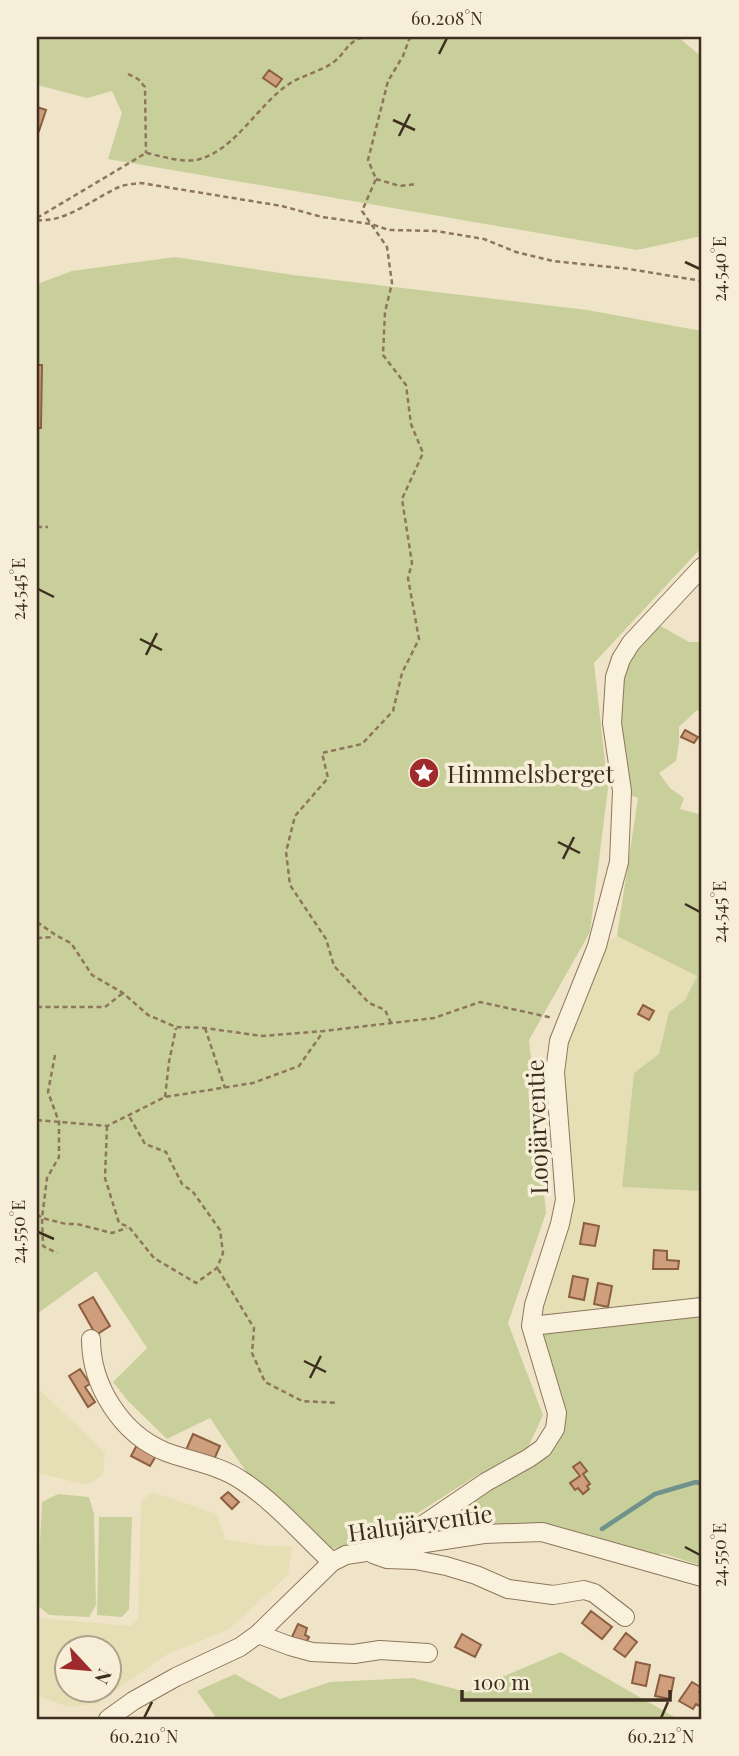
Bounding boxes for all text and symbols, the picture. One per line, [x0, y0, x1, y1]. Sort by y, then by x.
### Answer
text: 60.208°N [411, 6, 483, 30]
text: 24.540°E [707, 236, 731, 302]
text: 24.545°E [6, 558, 30, 620]
place icon: Himmelsberget [407, 756, 441, 790]
place label: Himmelsberget [447, 757, 614, 789]
text: 24.545°E [707, 881, 731, 943]
street label: Loojärventie [518, 1059, 554, 1195]
text: 24.550°E [6, 1200, 30, 1264]
street label: Halujärventie [346, 1496, 494, 1548]
text: 24.550°E [707, 1523, 731, 1587]
north arrow [52, 1634, 122, 1704]
scale bar [462, 1658, 671, 1702]
text: N [89, 1665, 119, 1689]
text: 100 m [473, 1667, 530, 1695]
text: 60.210°N [110, 1724, 179, 1748]
text: 60.212°N [628, 1724, 695, 1748]

